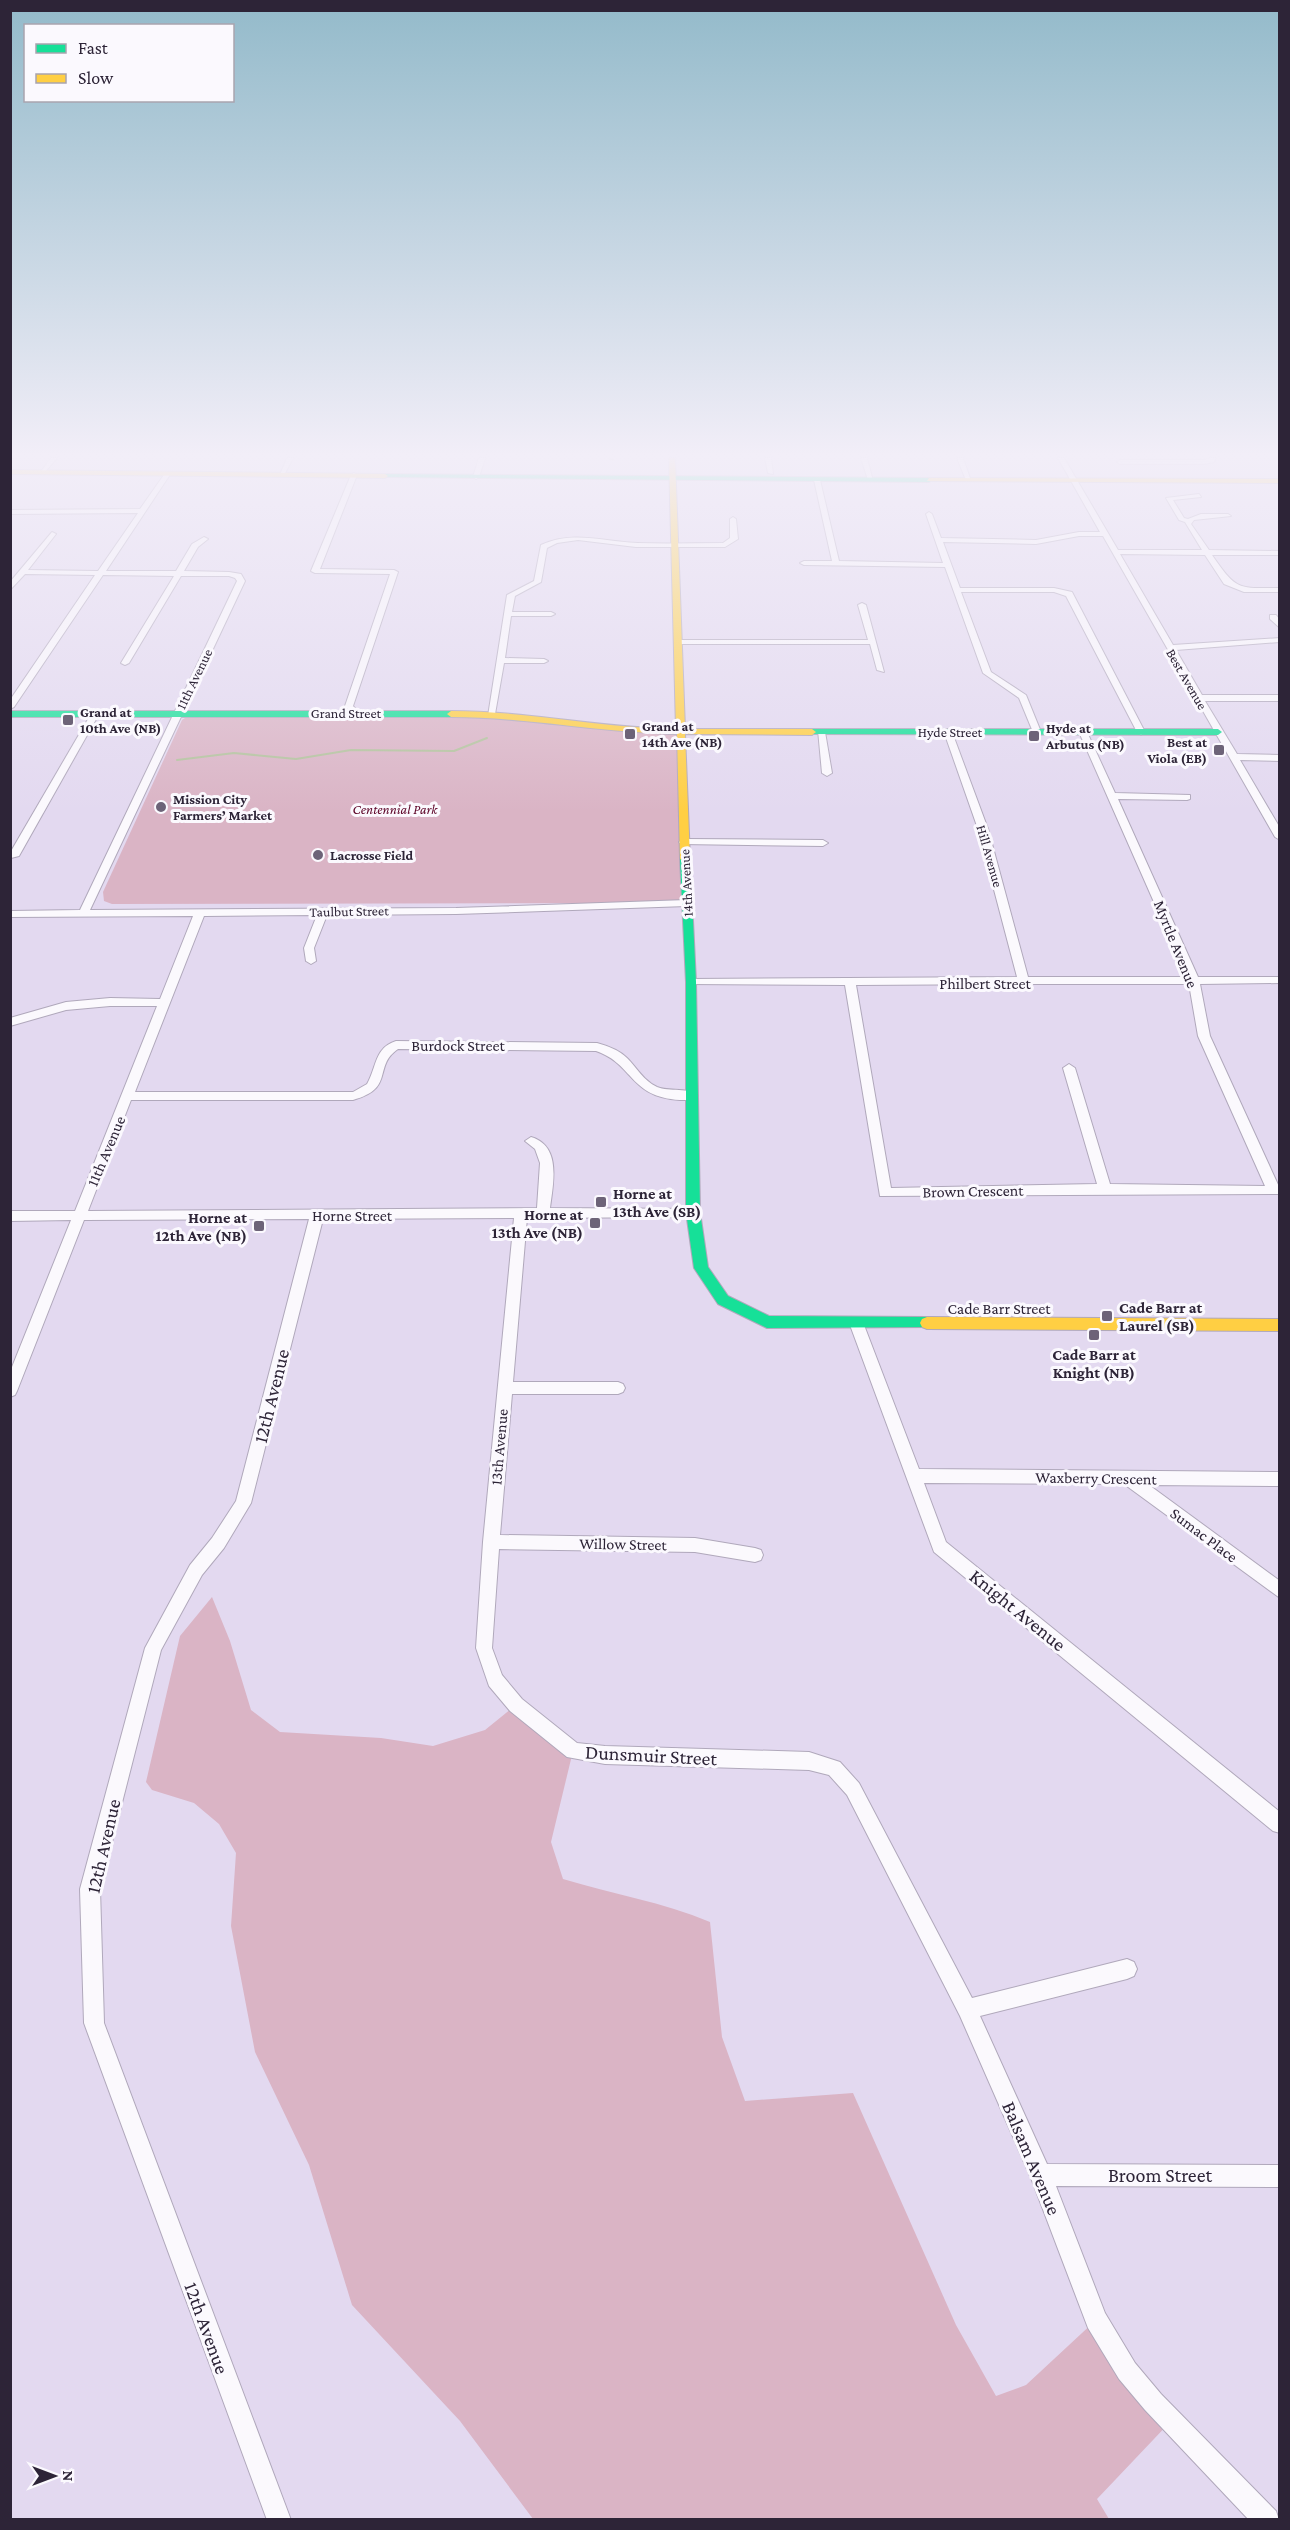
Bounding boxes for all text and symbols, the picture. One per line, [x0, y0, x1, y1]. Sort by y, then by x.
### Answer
legend [24, 24, 234, 102]
text: Fast [78, 38, 109, 58]
text: Slow [78, 68, 114, 88]
street label: 11th Avenue [172, 646, 216, 712]
street label: Best Avenue [1163, 646, 1211, 712]
place label: Grand at 10th Ave (NB) [80, 704, 161, 737]
street label: Grand Street [311, 705, 382, 721]
marker: Grand at 10th Ave (NB) [61, 713, 75, 727]
place label: Grand at 14th Ave (NB) [642, 718, 722, 751]
place label: Hyde at Arbutus (NB) [1045, 720, 1125, 753]
street label: Hyde Street [918, 724, 983, 740]
marker: Grand at 14th Ave (NB) [623, 727, 637, 741]
marker: Hyde at Arbutus (NB) [1027, 729, 1041, 743]
place label: Best at Viola (EB) [1146, 734, 1208, 767]
marker: Best at Viola (EB) [1212, 743, 1226, 757]
place label: Mission City Farmers’ Market [173, 791, 273, 823]
marker: Mission City Farmers’ Market [154, 800, 168, 814]
park label: Centennial Park [353, 801, 438, 817]
street label: Hill Avenue [973, 823, 1007, 889]
place label: Lacrosse Field [330, 847, 414, 863]
marker: Lacrosse Field [311, 848, 325, 862]
street label: 14th Avenue [676, 849, 696, 917]
street label: Myrtle Avenue [1150, 898, 1201, 991]
street label: Taulbut Street [309, 902, 389, 920]
street label: Philbert Street [939, 975, 1032, 992]
street label: Burdock Street [411, 1037, 506, 1054]
street label: 11th Avenue [84, 1113, 128, 1189]
street label: Brown Crescent [922, 1182, 1024, 1200]
place label: Horne at 13th Ave (SB) [613, 1185, 701, 1221]
marker: Horne at 13th Ave (SB) [594, 1195, 608, 1209]
place label: Horne at 13th Ave (NB) [492, 1206, 583, 1242]
street label: Horne Street [312, 1207, 393, 1224]
place label: Horne at 12th Ave (NB) [155, 1209, 247, 1245]
marker: Horne at 13th Ave (NB) [588, 1216, 602, 1230]
marker: Horne at 12th Ave (NB) [252, 1219, 266, 1233]
place label: Cade Barr at Laurel (SB) [1119, 1299, 1203, 1335]
street label: Cade Barr Street [947, 1300, 1051, 1317]
marker: Cade Barr at Laurel (SB) [1100, 1309, 1114, 1323]
marker: Cade Barr at Knight (NB) [1087, 1328, 1101, 1342]
street label: 12th Avenue [249, 1346, 293, 1445]
place label: Cade Barr at Knight (NB) [1052, 1346, 1136, 1382]
street label: 13th Avenue [487, 1408, 511, 1486]
street label: Waxberry Crescent [1035, 1468, 1158, 1489]
street label: Sumac Place [1167, 1504, 1241, 1566]
street label: Willow Street [579, 1535, 667, 1553]
street label: Knight Avenue [965, 1565, 1071, 1656]
street label: Dunsmuir Street [584, 1741, 718, 1769]
street label: 12th Avenue [81, 1796, 125, 1895]
street label: Balsam Avenue [998, 2098, 1066, 2218]
street label: Broom Street [1108, 2164, 1212, 2186]
street label: 12th Avenue [180, 2279, 234, 2377]
north arrow [24, 2446, 84, 2506]
text: N [60, 2471, 77, 2482]

